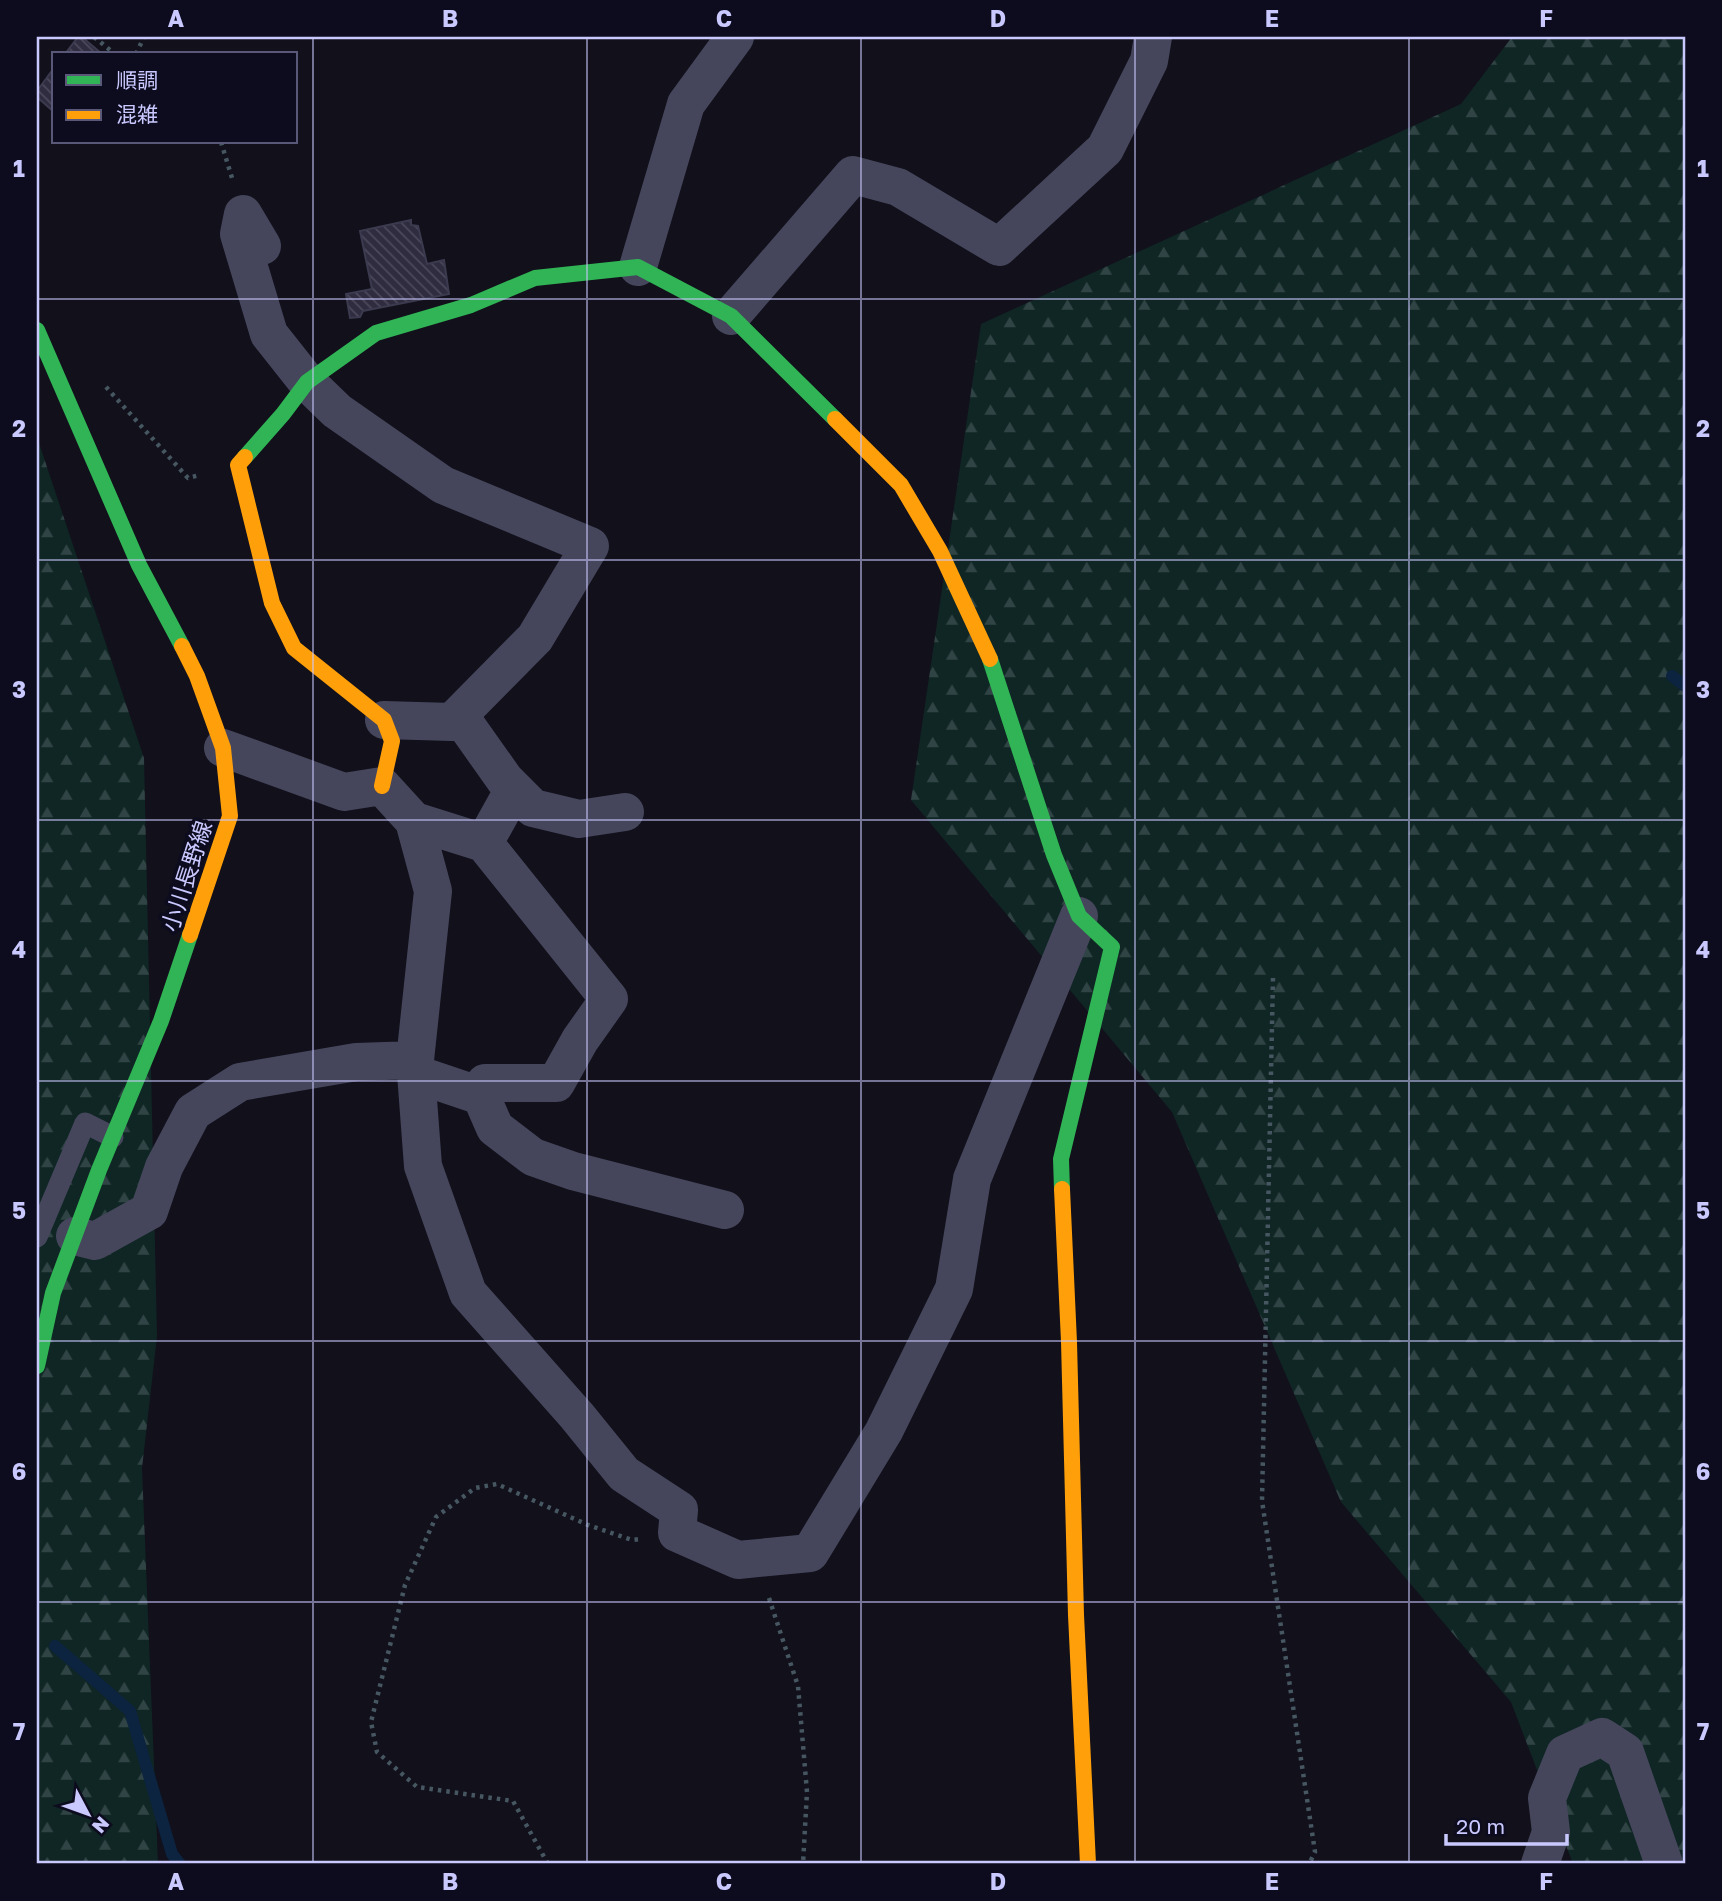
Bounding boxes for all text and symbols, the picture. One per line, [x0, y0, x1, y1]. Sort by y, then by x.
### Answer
text: A [168, 4, 185, 32]
text: B [442, 4, 458, 32]
text: C [716, 4, 732, 32]
text: D [990, 4, 1006, 32]
text: E [1265, 4, 1279, 32]
text: F [1539, 4, 1553, 32]
legend [52, 52, 298, 144]
text: 順調 [116, 67, 158, 93]
text: 混雑 [116, 101, 158, 127]
text: 1 [13, 154, 25, 182]
text: 1 [1697, 154, 1709, 182]
text: 2 [12, 414, 26, 442]
text: 2 [1696, 414, 1710, 442]
text: 3 [12, 675, 26, 703]
text: 3 [1696, 675, 1710, 703]
street label: 小川長野線 [155, 817, 217, 935]
text: 4 [12, 935, 26, 963]
text: 4 [1696, 935, 1710, 963]
text: 5 [12, 1196, 26, 1224]
text: 5 [1696, 1196, 1710, 1224]
text: 6 [12, 1457, 26, 1485]
text: 6 [1696, 1457, 1710, 1485]
text: 7 [13, 1717, 25, 1745]
text: 7 [1697, 1717, 1709, 1745]
north arrow [52, 1778, 122, 1848]
scale bar [1446, 1803, 1566, 1847]
text: N [88, 1812, 115, 1838]
text: 20 m [1456, 1813, 1505, 1839]
text: A [168, 1867, 185, 1895]
text: B [442, 1867, 458, 1895]
text: C [716, 1867, 732, 1895]
text: D [990, 1867, 1006, 1895]
text: E [1265, 1867, 1279, 1895]
text: F [1539, 1867, 1553, 1895]

